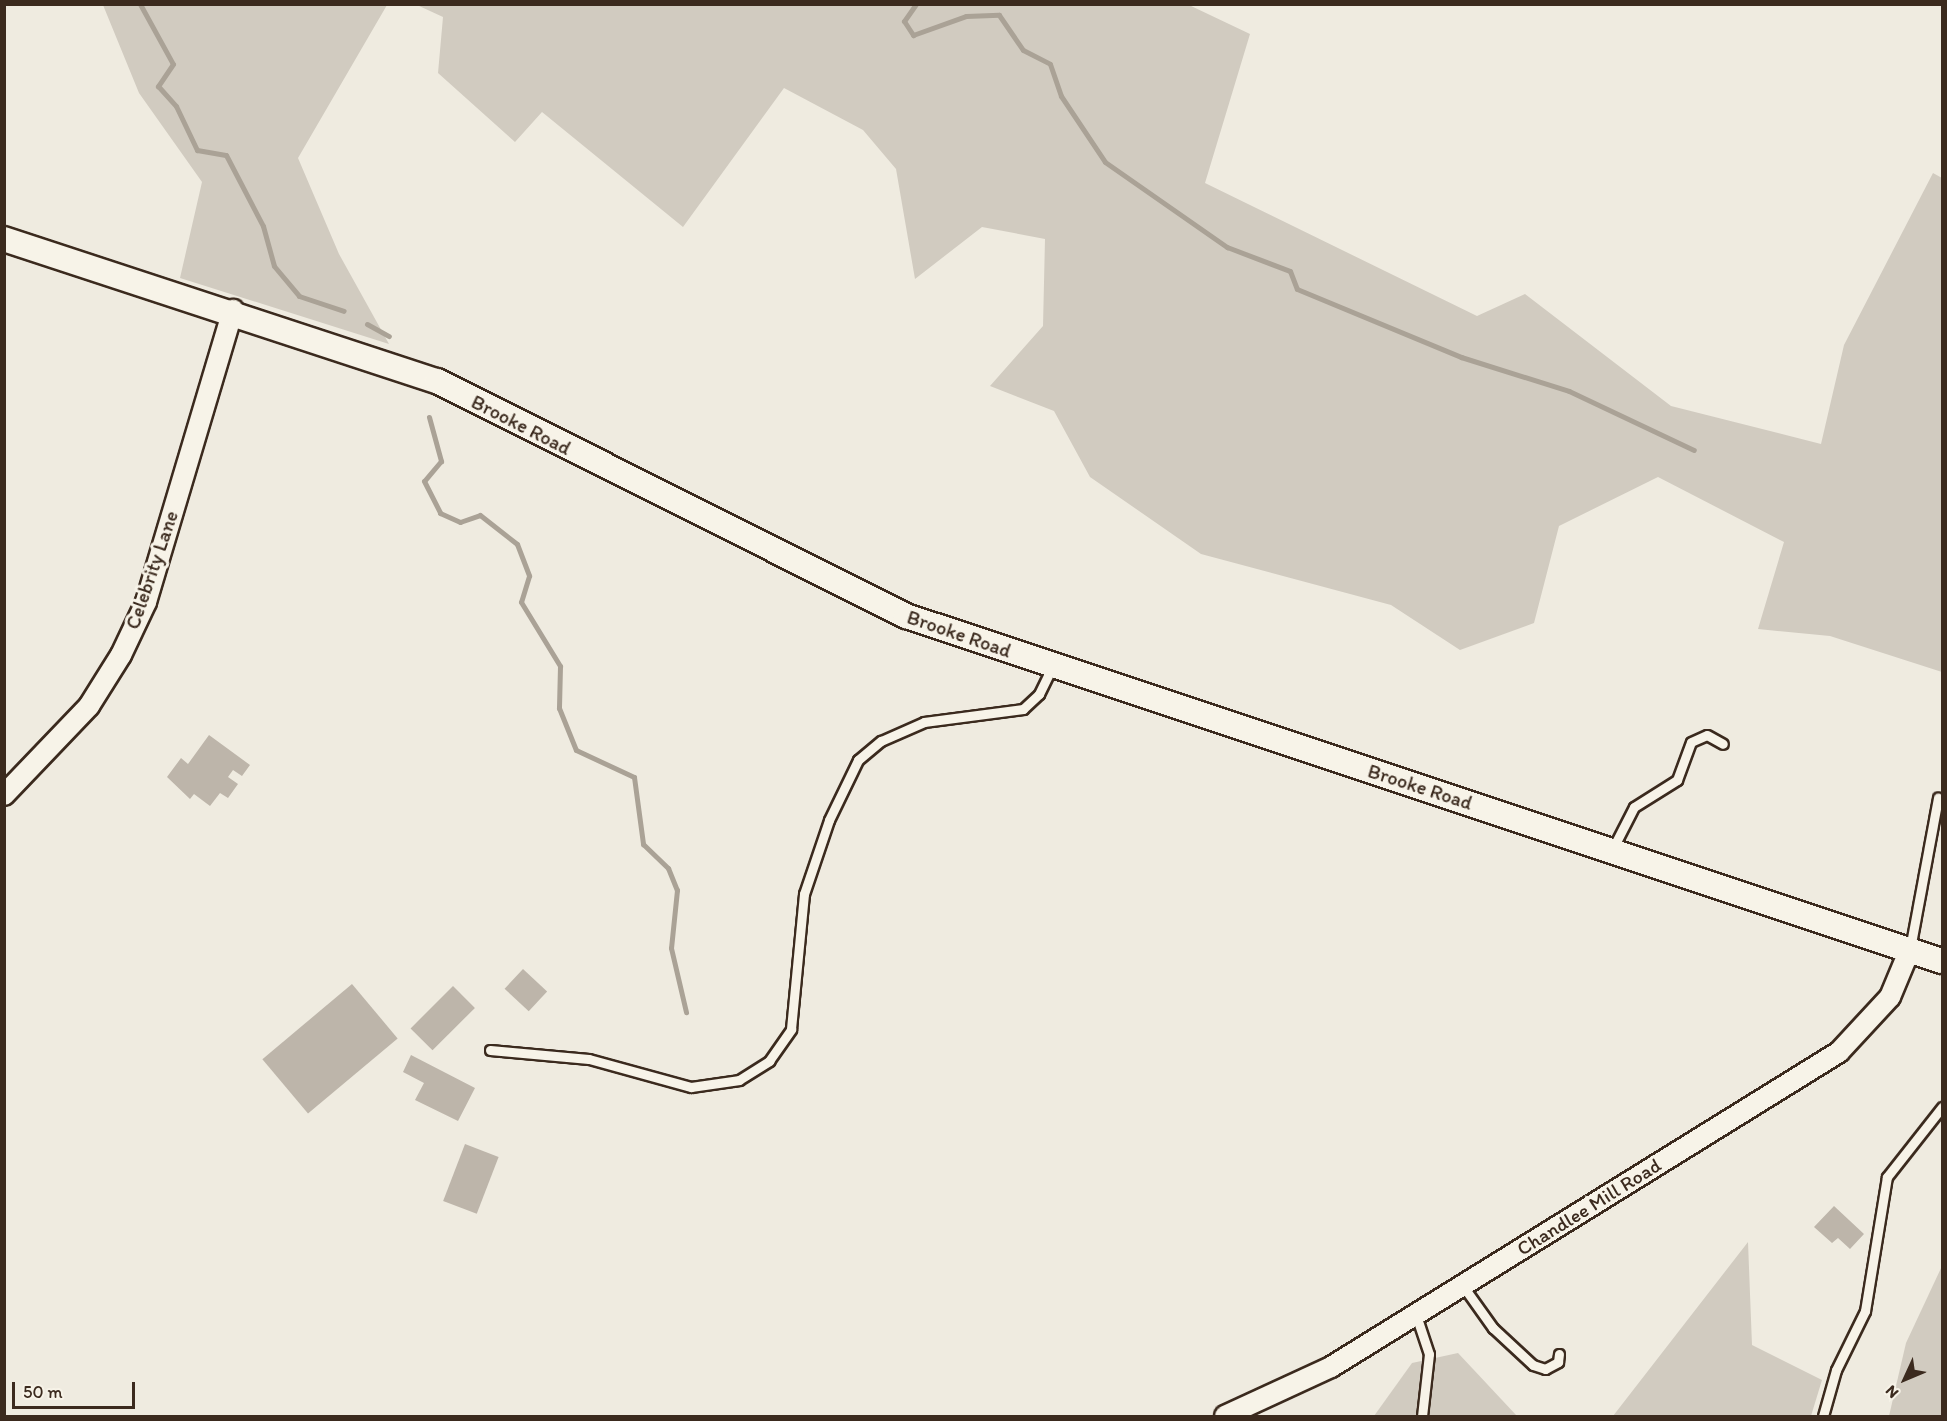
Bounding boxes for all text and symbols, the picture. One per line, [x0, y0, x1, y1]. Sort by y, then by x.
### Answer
street label: Brooke Road [467, 390, 575, 460]
street label: Celebrity Lane [121, 508, 183, 632]
street label: Brooke Road [904, 605, 1014, 663]
street label: Brooke Road [1365, 759, 1475, 815]
street label: Chandlee Mill Road [1513, 1153, 1665, 1261]
north arrow [1875, 1349, 1935, 1409]
scale bar [15, 1370, 138, 1408]
text: 50 m [23, 1381, 63, 1403]
text: N [1881, 1381, 1902, 1402]

